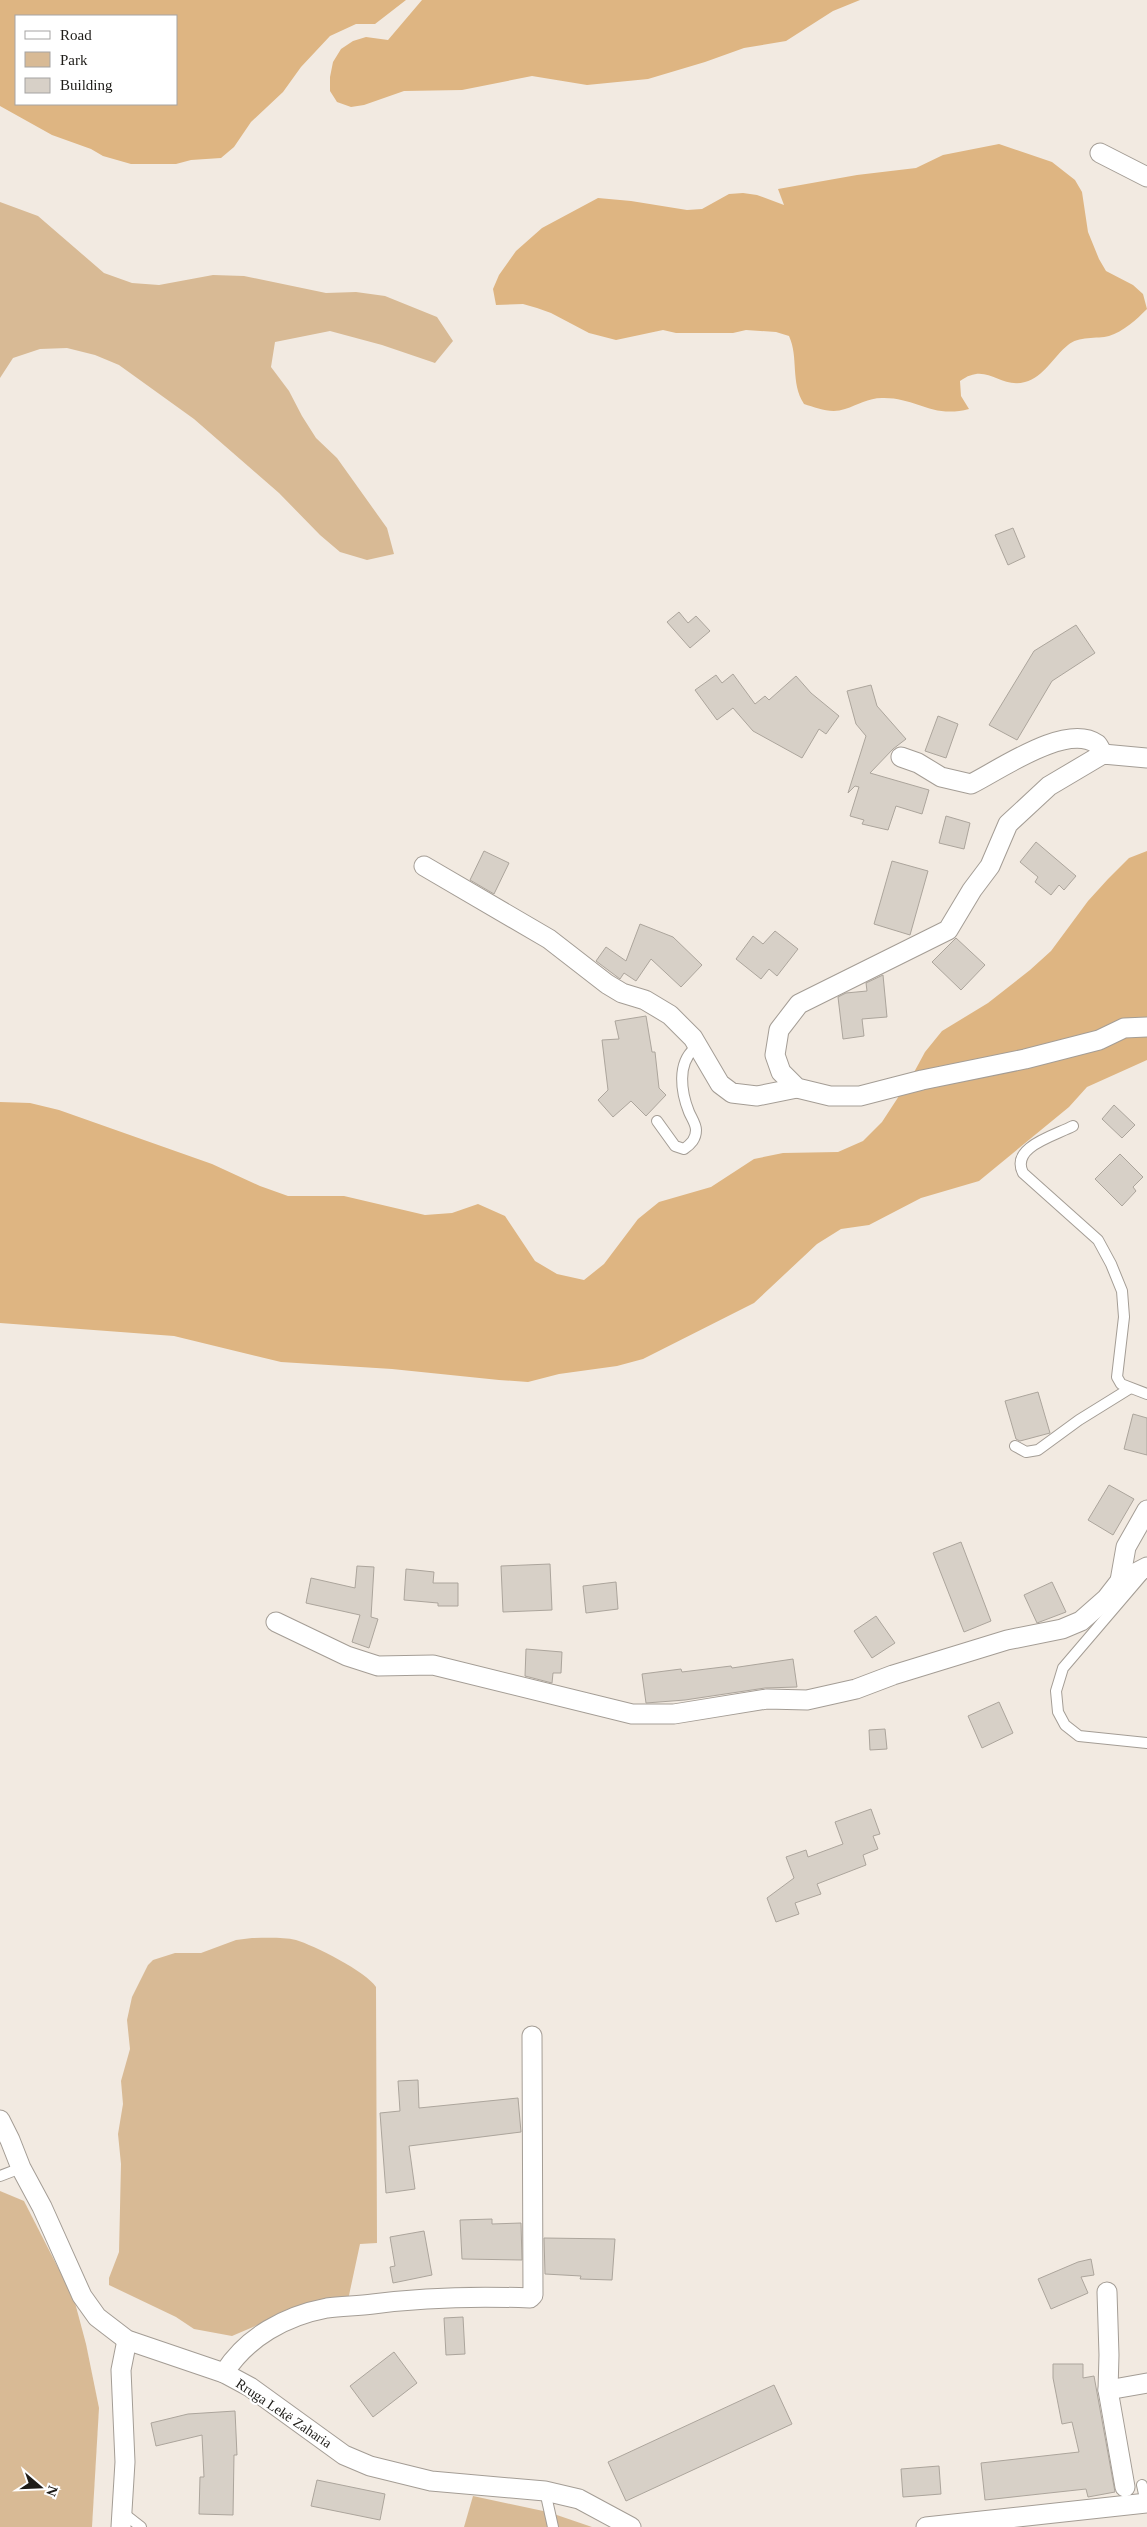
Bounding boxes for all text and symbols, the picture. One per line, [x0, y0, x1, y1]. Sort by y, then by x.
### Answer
legend [15, 15, 178, 105]
text: Road [60, 27, 92, 43]
text: Park [60, 52, 88, 68]
text: Building [60, 77, 113, 93]
street label: Rruga Lekë Zaharia [233, 2376, 335, 2451]
north arrow [15, 2462, 65, 2512]
text: N [43, 2484, 61, 2498]

